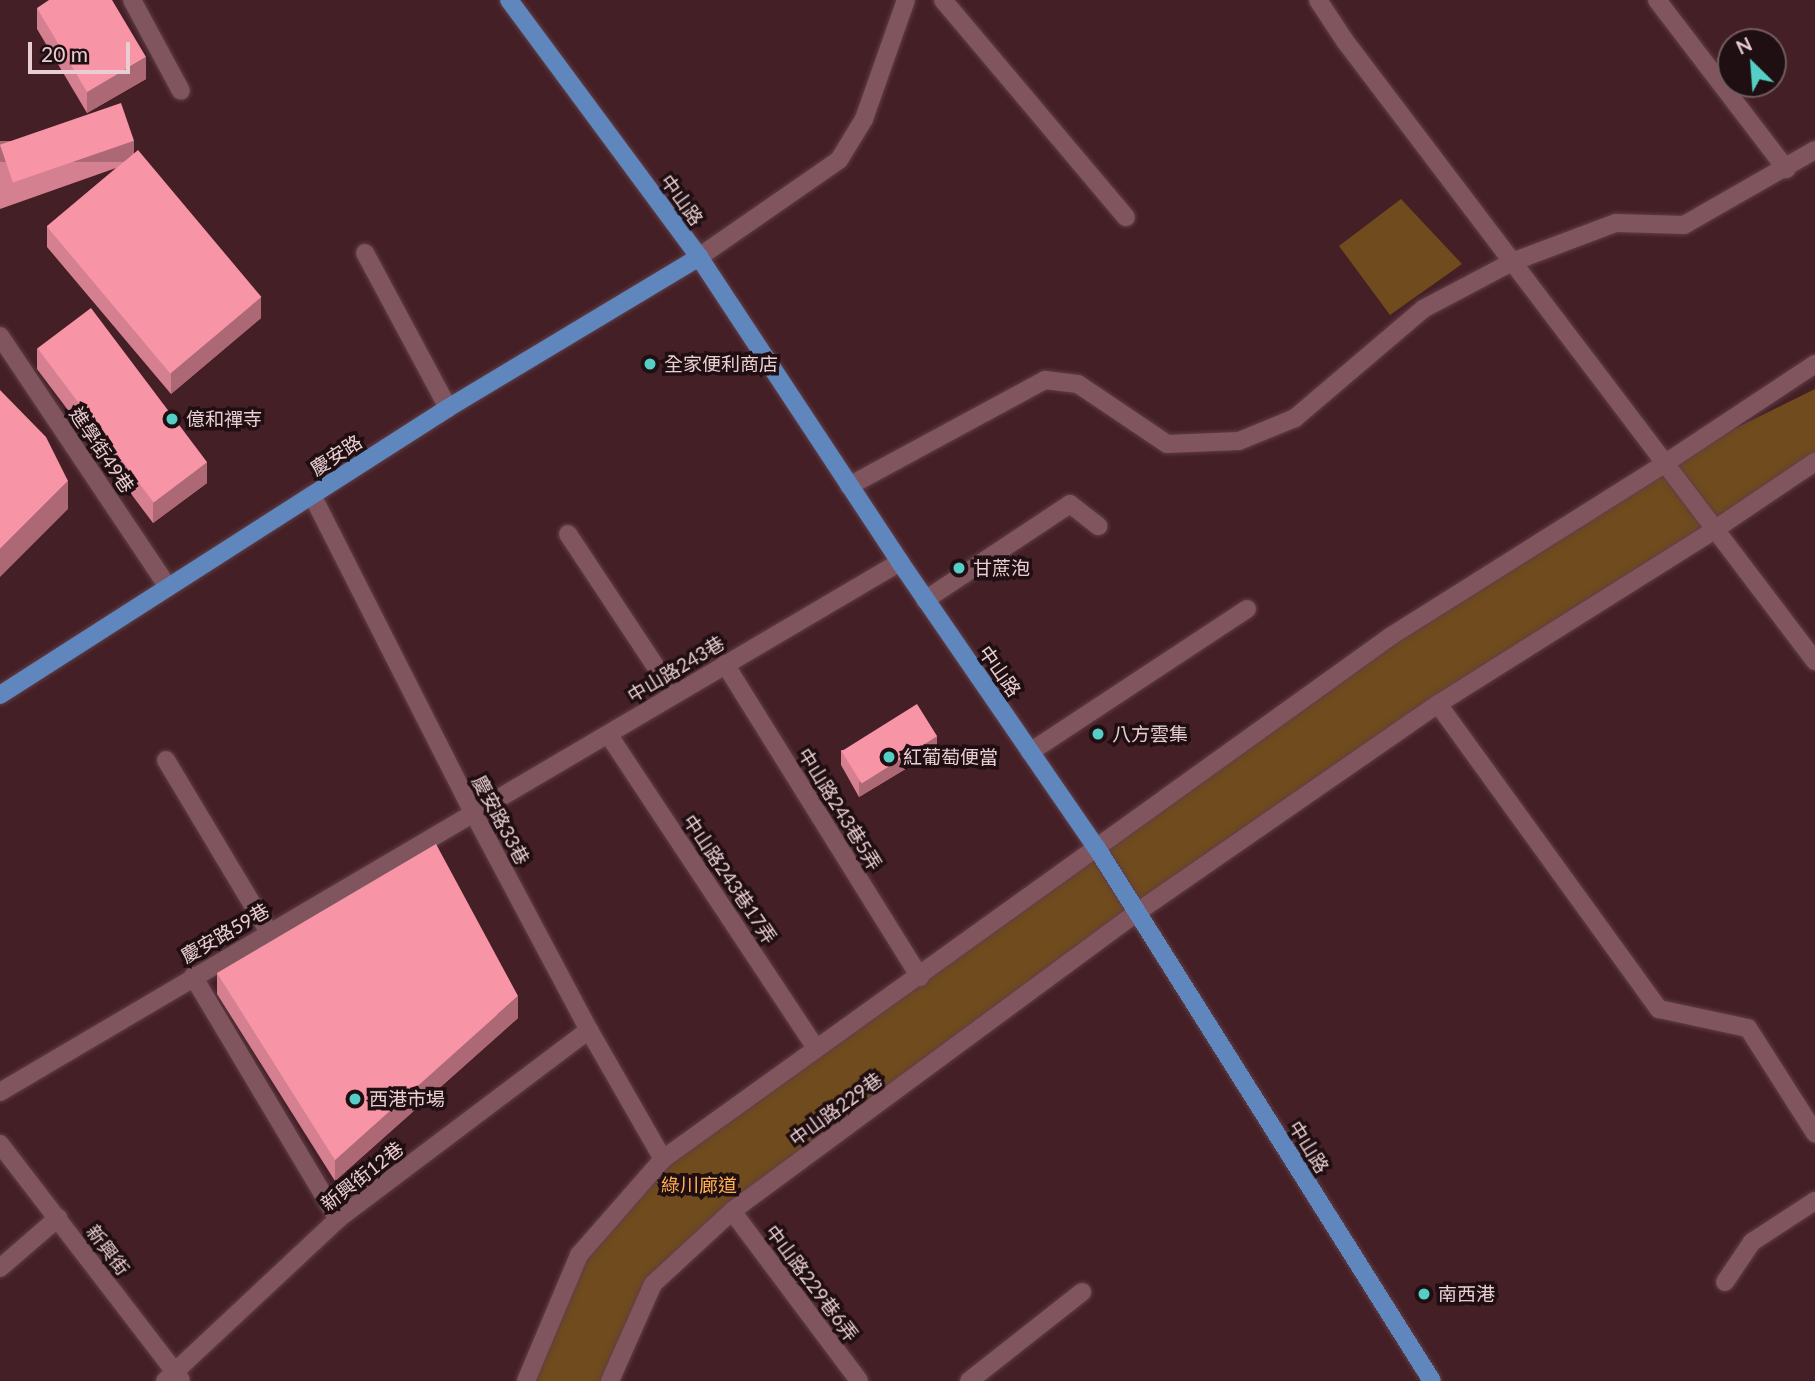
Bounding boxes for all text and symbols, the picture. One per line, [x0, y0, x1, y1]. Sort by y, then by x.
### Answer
scale bar [32, 28, 133, 72]
north arrow [1717, 28, 1787, 98]
text: N [1732, 32, 1755, 59]
text: 20 m [41, 41, 88, 66]
street label: 中山路 [656, 170, 708, 230]
place label: 全家便利商店 [664, 353, 778, 375]
marker: 全家便利商店 [642, 356, 658, 372]
street label: 進學街49巷 [65, 403, 139, 497]
place label: 億和禪寺 [186, 408, 262, 430]
marker: 億和禪寺 [164, 411, 180, 427]
street label: 慶安路 [306, 430, 366, 480]
place label: 甘蔗泡 [973, 557, 1030, 579]
marker: 甘蔗泡 [951, 560, 967, 576]
street label: 中山路243巷 [623, 631, 729, 707]
street label: 中山路 [974, 641, 1026, 701]
place label: 八方雲集 [1112, 723, 1188, 745]
marker: 八方雲集 [1090, 726, 1106, 742]
street label: 中山路243巷5弄 [793, 744, 887, 874]
place label: 紅葡萄便當 [903, 746, 998, 768]
marker: 紅葡萄便當 [881, 749, 897, 765]
street label: 慶安路33巷 [468, 771, 534, 869]
street label: 中山路243巷17弄 [679, 810, 781, 948]
street label: 慶安路59巷 [177, 899, 273, 967]
street label: 中山路229巷 [785, 1068, 887, 1150]
place label: 西港市場 [369, 1088, 445, 1110]
marker: 西港市場 [347, 1091, 363, 1107]
street label: 中山路 [1284, 1117, 1334, 1177]
street label: 新興街12巷 [316, 1137, 408, 1215]
park label: 綠川廊道 [661, 1174, 737, 1196]
street label: 新興街 [82, 1220, 134, 1280]
street label: 中山路229巷6弄 [761, 1221, 863, 1345]
place label: 南西港 [1438, 1283, 1495, 1305]
marker: 南西港 [1416, 1286, 1432, 1302]

